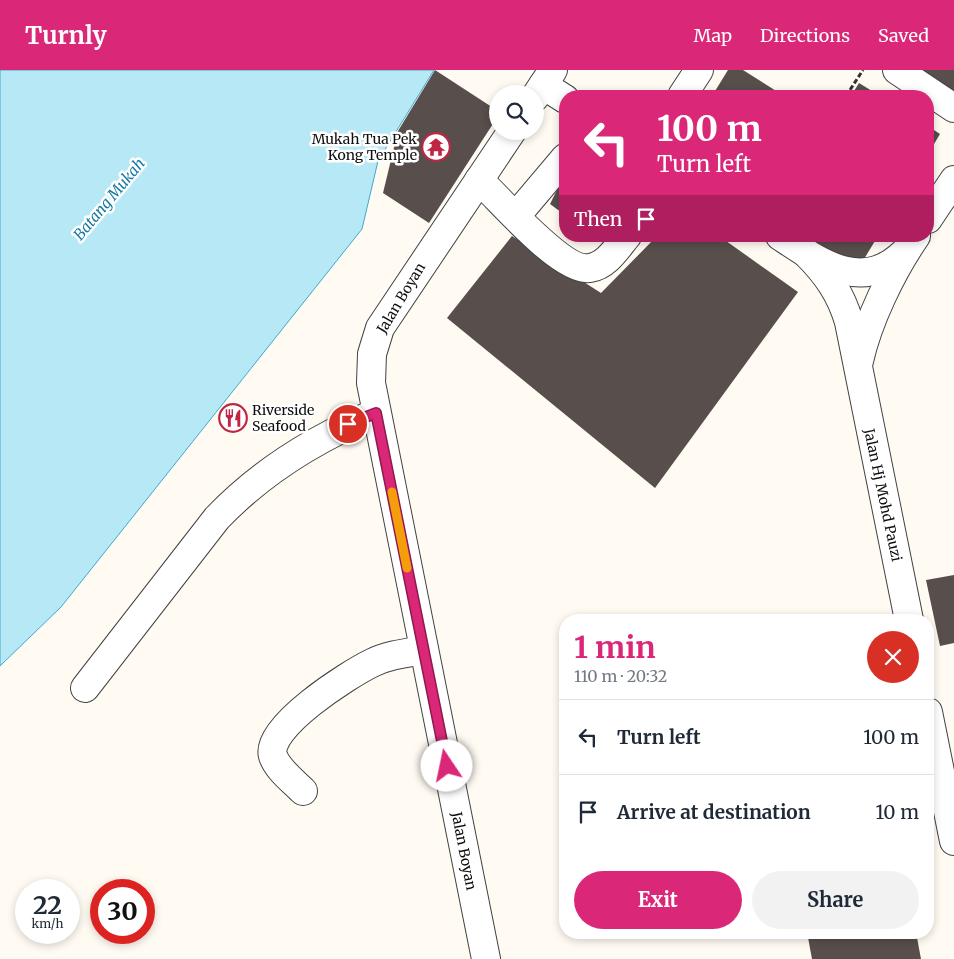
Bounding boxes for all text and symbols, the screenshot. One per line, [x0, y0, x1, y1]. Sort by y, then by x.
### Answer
text: Turnly [25, 20, 107, 51]
text: Map [694, 24, 732, 47]
text: Directions [760, 24, 850, 47]
text: Saved [878, 24, 929, 47]
map controls [489, 85, 544, 140]
button: search [489, 85, 544, 140]
text: 100 m [657, 107, 762, 151]
icon: left [574, 110, 639, 175]
place label: Mukah Tua Pek Kong Temple [312, 130, 417, 164]
temple icon: Mukah Tua Pek Kong Temple [421, 132, 451, 162]
text: Turn left [657, 150, 751, 178]
water label: Batang Mukah [69, 154, 149, 244]
icon: arrive [632, 205, 660, 233]
text: Then [574, 207, 622, 231]
street label: Jalan Boyan [372, 259, 429, 338]
place label: Riverside Seafood [252, 401, 314, 435]
restaurant icon: Riverside Seafood [218, 403, 248, 433]
pin [327, 403, 369, 445]
icon: arrive [334, 410, 362, 438]
street label: Jalan Hj Mohd Pauzi [860, 426, 906, 564]
text: 1 min [574, 628, 656, 666]
button: close [867, 631, 919, 683]
text: 110 m · 20:32 [574, 666, 667, 686]
icon: left [574, 723, 602, 751]
text: Turn left [617, 725, 701, 749]
text: 100 m [863, 725, 919, 749]
position arrow [420, 739, 472, 791]
icon: arrive [574, 798, 602, 826]
text: Arrive at destination [617, 800, 811, 824]
text: 10 m [876, 800, 919, 824]
street label: Jalan Boyan [447, 809, 480, 892]
button: Exit [574, 871, 742, 929]
button: Share [752, 871, 919, 929]
speed limit sign: 30 [90, 879, 155, 944]
text: 22 [33, 889, 62, 921]
text: km/h [32, 916, 63, 931]

